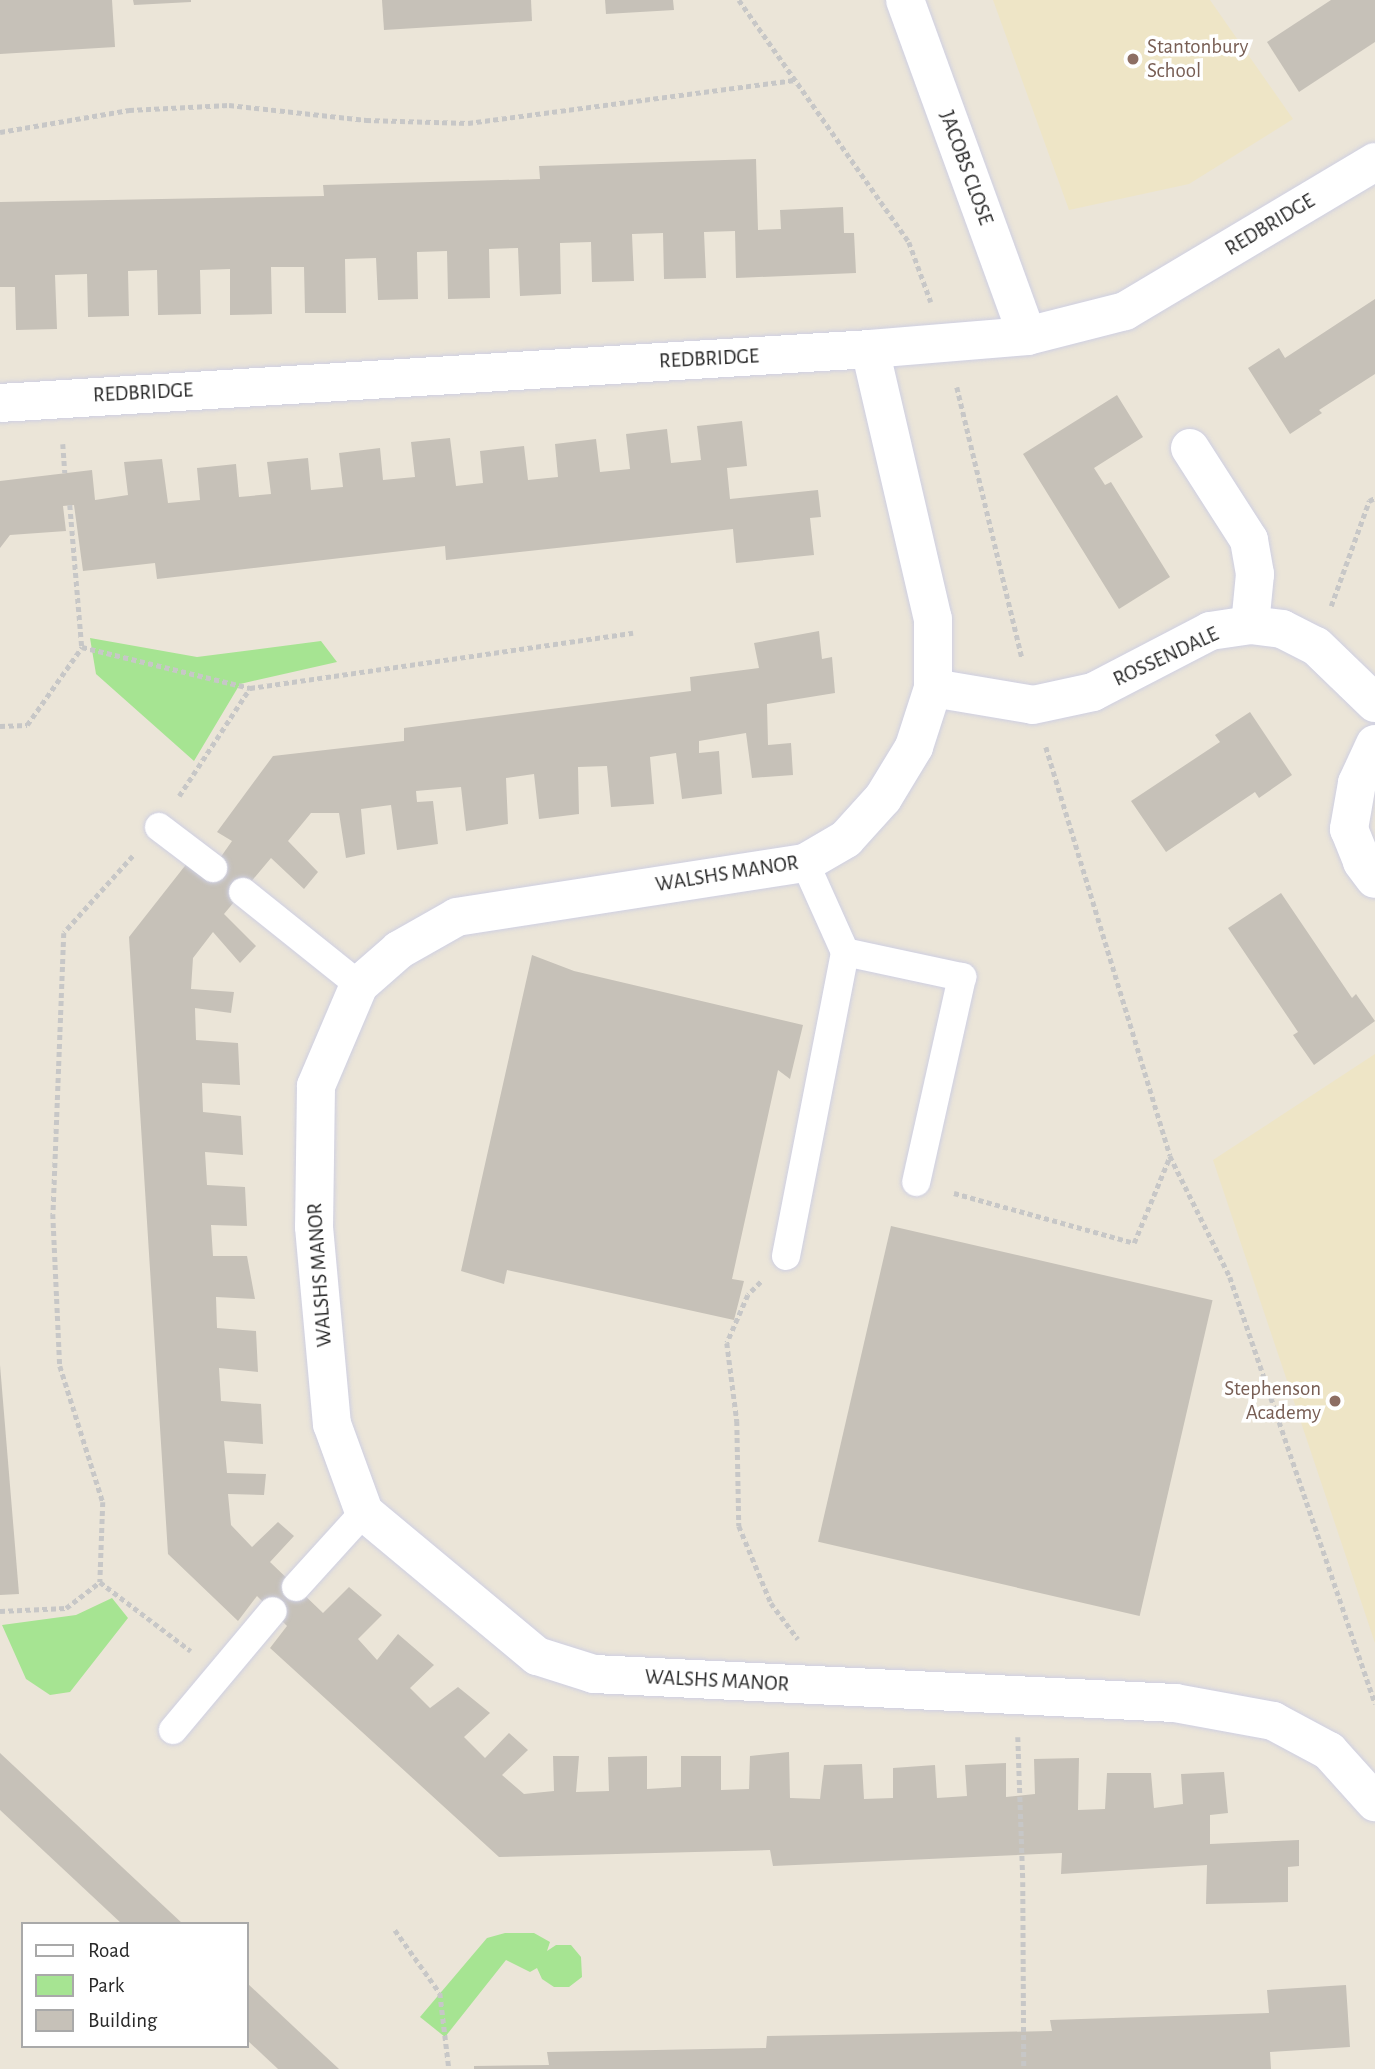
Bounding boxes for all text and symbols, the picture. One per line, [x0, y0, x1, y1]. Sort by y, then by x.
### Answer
place label: Stantonbury School [1147, 34, 1249, 84]
marker: Stantonbury School [1125, 51, 1141, 67]
street label: JACOBS CLOSE [934, 108, 998, 228]
street label: REDBRIDGE [1221, 188, 1319, 262]
street label: REDBRIDGE [658, 344, 760, 374]
street label: REDBRIDGE [92, 378, 194, 408]
street label: ROSSENDALE [1109, 622, 1223, 692]
street label: WALSHS MANOR [654, 850, 800, 898]
street label: WALSHS MANOR [302, 1202, 338, 1348]
place label: Stephenson Academy [1224, 1376, 1321, 1426]
marker: Stephenson Academy [1327, 1393, 1343, 1409]
street label: WALSHS MANOR [644, 1665, 790, 1697]
legend [21, 1922, 248, 2048]
text: Road [88, 1940, 130, 1961]
text: Park [88, 1975, 124, 1996]
text: Building [88, 2010, 157, 2031]

